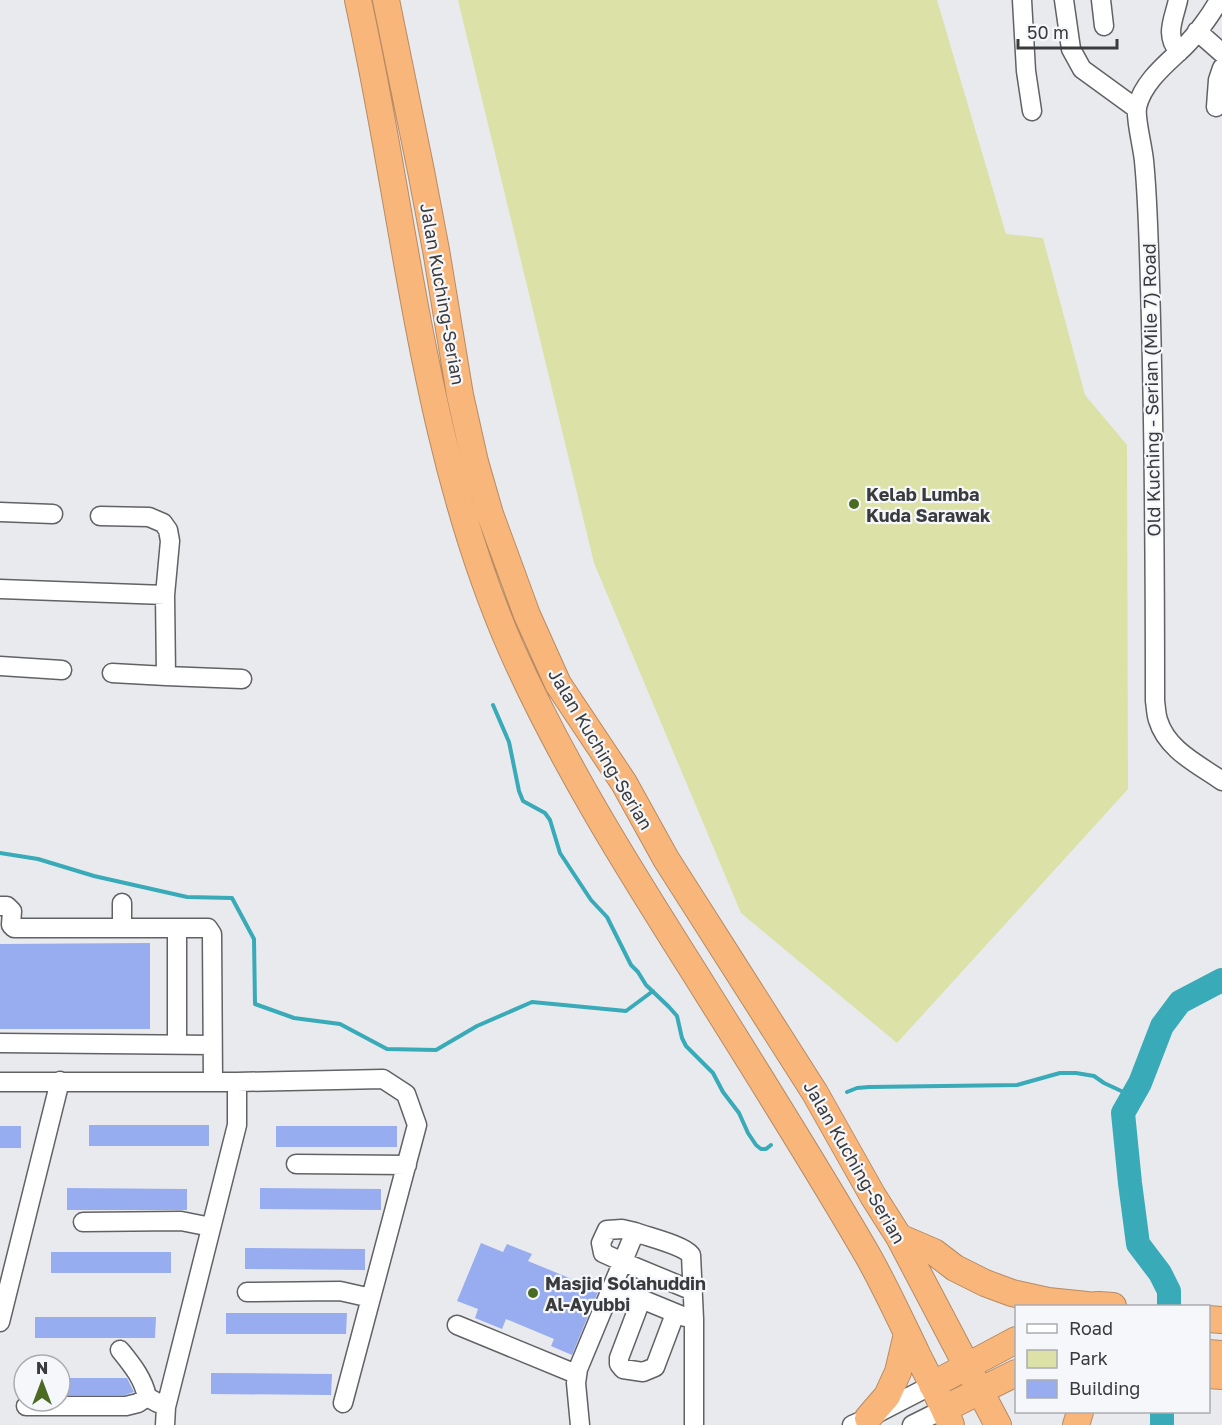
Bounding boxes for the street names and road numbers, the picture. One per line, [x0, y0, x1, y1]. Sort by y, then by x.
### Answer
street label: Jalan Kuching-Serian [416, 201, 470, 387]
street label: Old Kuching - Serian (Mile 7) Road [1137, 243, 1165, 537]
street label: Jalan Kuching-Serian [544, 664, 658, 834]
street label: Jalan Kuching-Serian [799, 1077, 911, 1247]

